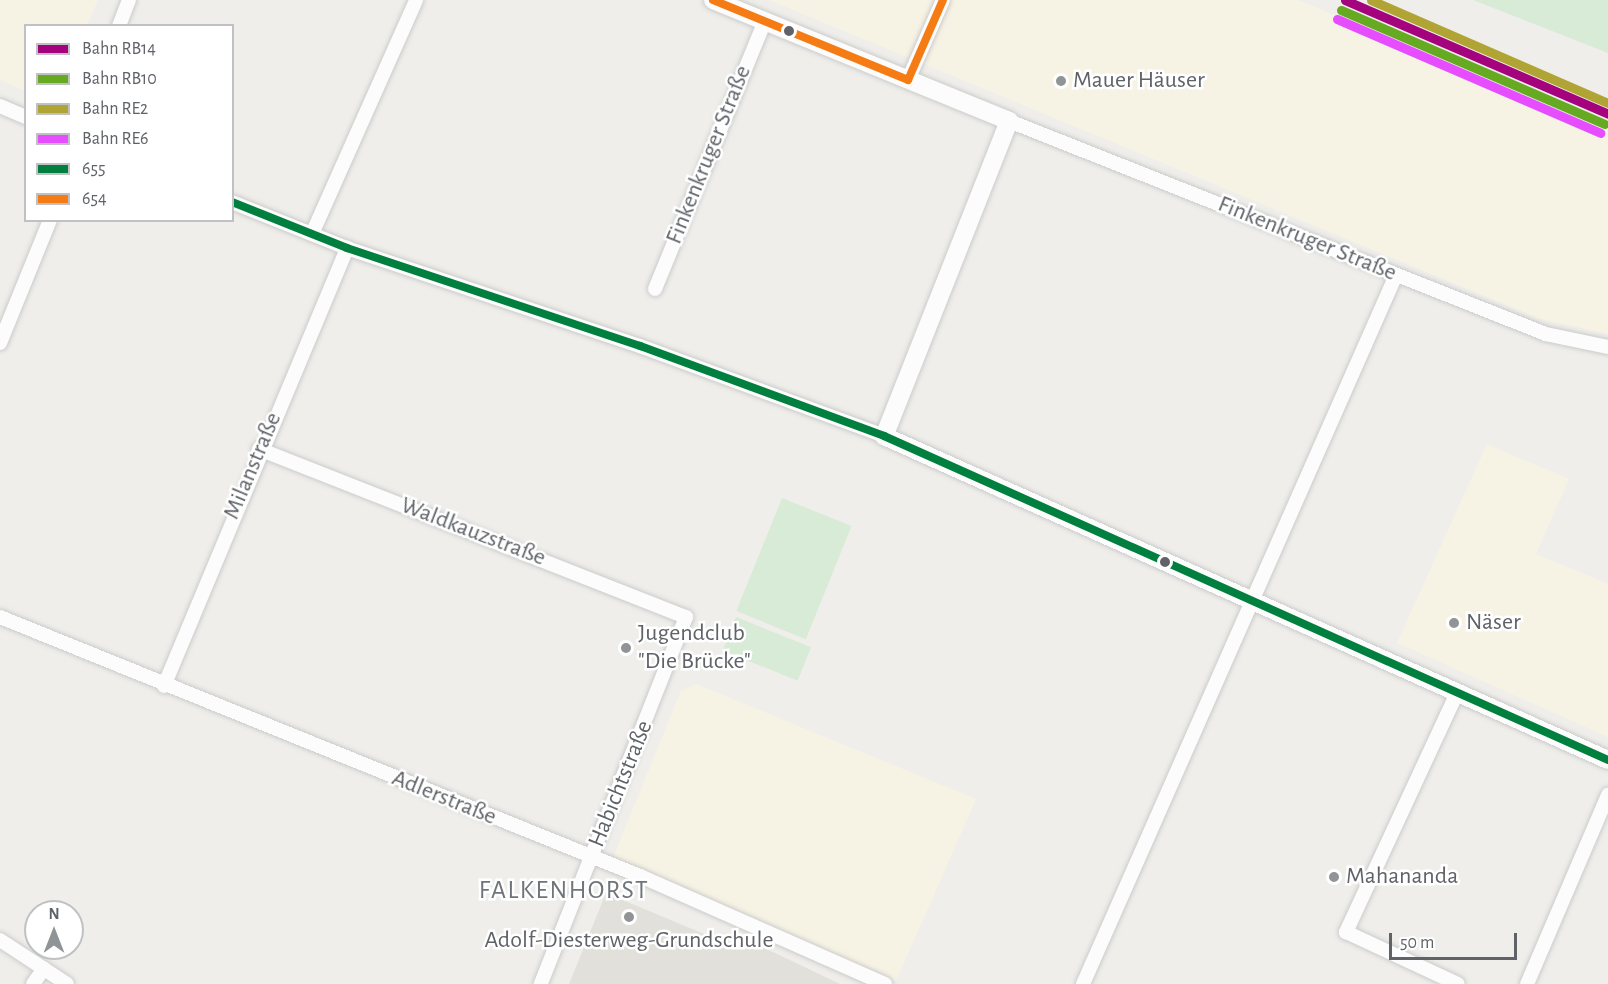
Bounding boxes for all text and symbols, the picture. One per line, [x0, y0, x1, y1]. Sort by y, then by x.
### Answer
legend [24, 24, 234, 222]
unlabelled marker [783, 25, 795, 37]
text: Bahn RB14 [82, 40, 156, 58]
street label: Finkenkruger Straße [660, 62, 758, 248]
place label: Mauer Häuser [1073, 67, 1205, 95]
text: Bahn RB10 [82, 70, 157, 88]
marker: Mauer Häuser [1054, 74, 1068, 88]
text: Bahn RE2 [82, 100, 148, 118]
text: Bahn RE6 [82, 130, 149, 148]
text: 655 [82, 160, 106, 178]
text: 654 [82, 190, 107, 208]
street label: Finkenkruger Straße [1214, 190, 1400, 288]
street label: Milanstraße [218, 408, 288, 524]
street label: Waldkauzstraße [397, 491, 549, 573]
unlabelled marker [1159, 556, 1171, 568]
place label: Näser [1466, 609, 1521, 637]
marker: Näser [1447, 616, 1461, 630]
place label: Jugendclub "Die Brücke" [638, 620, 751, 676]
marker: Jugendclub "Die Brücke" [619, 641, 633, 655]
street label: Habichtstraße [583, 716, 659, 852]
street label: Adlerstraße [388, 764, 500, 832]
place label: Mahananda [1346, 863, 1458, 891]
marker: Mahananda [1327, 870, 1341, 884]
district label: FALKENHORST [479, 875, 649, 907]
north arrow [24, 900, 84, 960]
text: N [48, 906, 60, 922]
marker: Adolf-Diesterweg-Grundschule [622, 910, 636, 924]
scale bar [1392, 921, 1520, 959]
place label: Adolf-Diesterweg-Grundschule [484, 927, 774, 955]
text: 50 m [1400, 934, 1434, 952]

